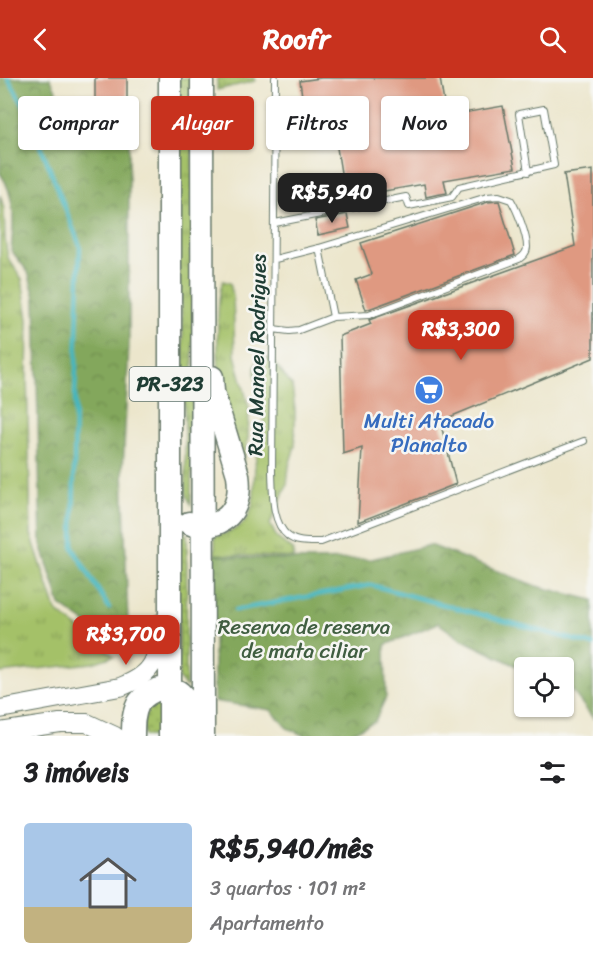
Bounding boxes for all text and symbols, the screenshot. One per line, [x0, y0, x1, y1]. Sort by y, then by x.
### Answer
text: Roofr [263, 15, 330, 63]
icon: back [24, 23, 57, 56]
icon: search [536, 23, 569, 56]
chip: Comprar [18, 96, 139, 150]
chip: Alugar [151, 96, 254, 150]
chip: Filtros [266, 96, 369, 150]
chip: Novo [381, 96, 469, 150]
pin: R$5,940 [277, 173, 387, 224]
text: R$5,940 [292, 175, 372, 210]
street label: Rua Manoel Rodrigues [236, 253, 278, 456]
pin: R$3,300 [406, 310, 516, 361]
text: R$3,300 [422, 312, 500, 347]
road number: PR-323 [130, 367, 210, 401]
supermarket icon: Multi Atacado Planalto [413, 374, 445, 406]
place label: Multi Atacado Planalto [364, 402, 494, 464]
park label: Reserva de reserva de mata ciliar [218, 608, 391, 670]
pin: R$3,700 [71, 615, 181, 666]
text: R$3,700 [87, 617, 165, 652]
map controls [514, 657, 574, 717]
button: locate [514, 657, 574, 717]
text: 3 imóveis [24, 749, 129, 795]
icon: filters [536, 756, 569, 789]
text: R$5,940/mês [210, 825, 373, 871]
icon: home [72, 847, 144, 919]
text: 3 quartos · 101 m² [210, 871, 366, 906]
text: Apartamento [210, 906, 324, 941]

